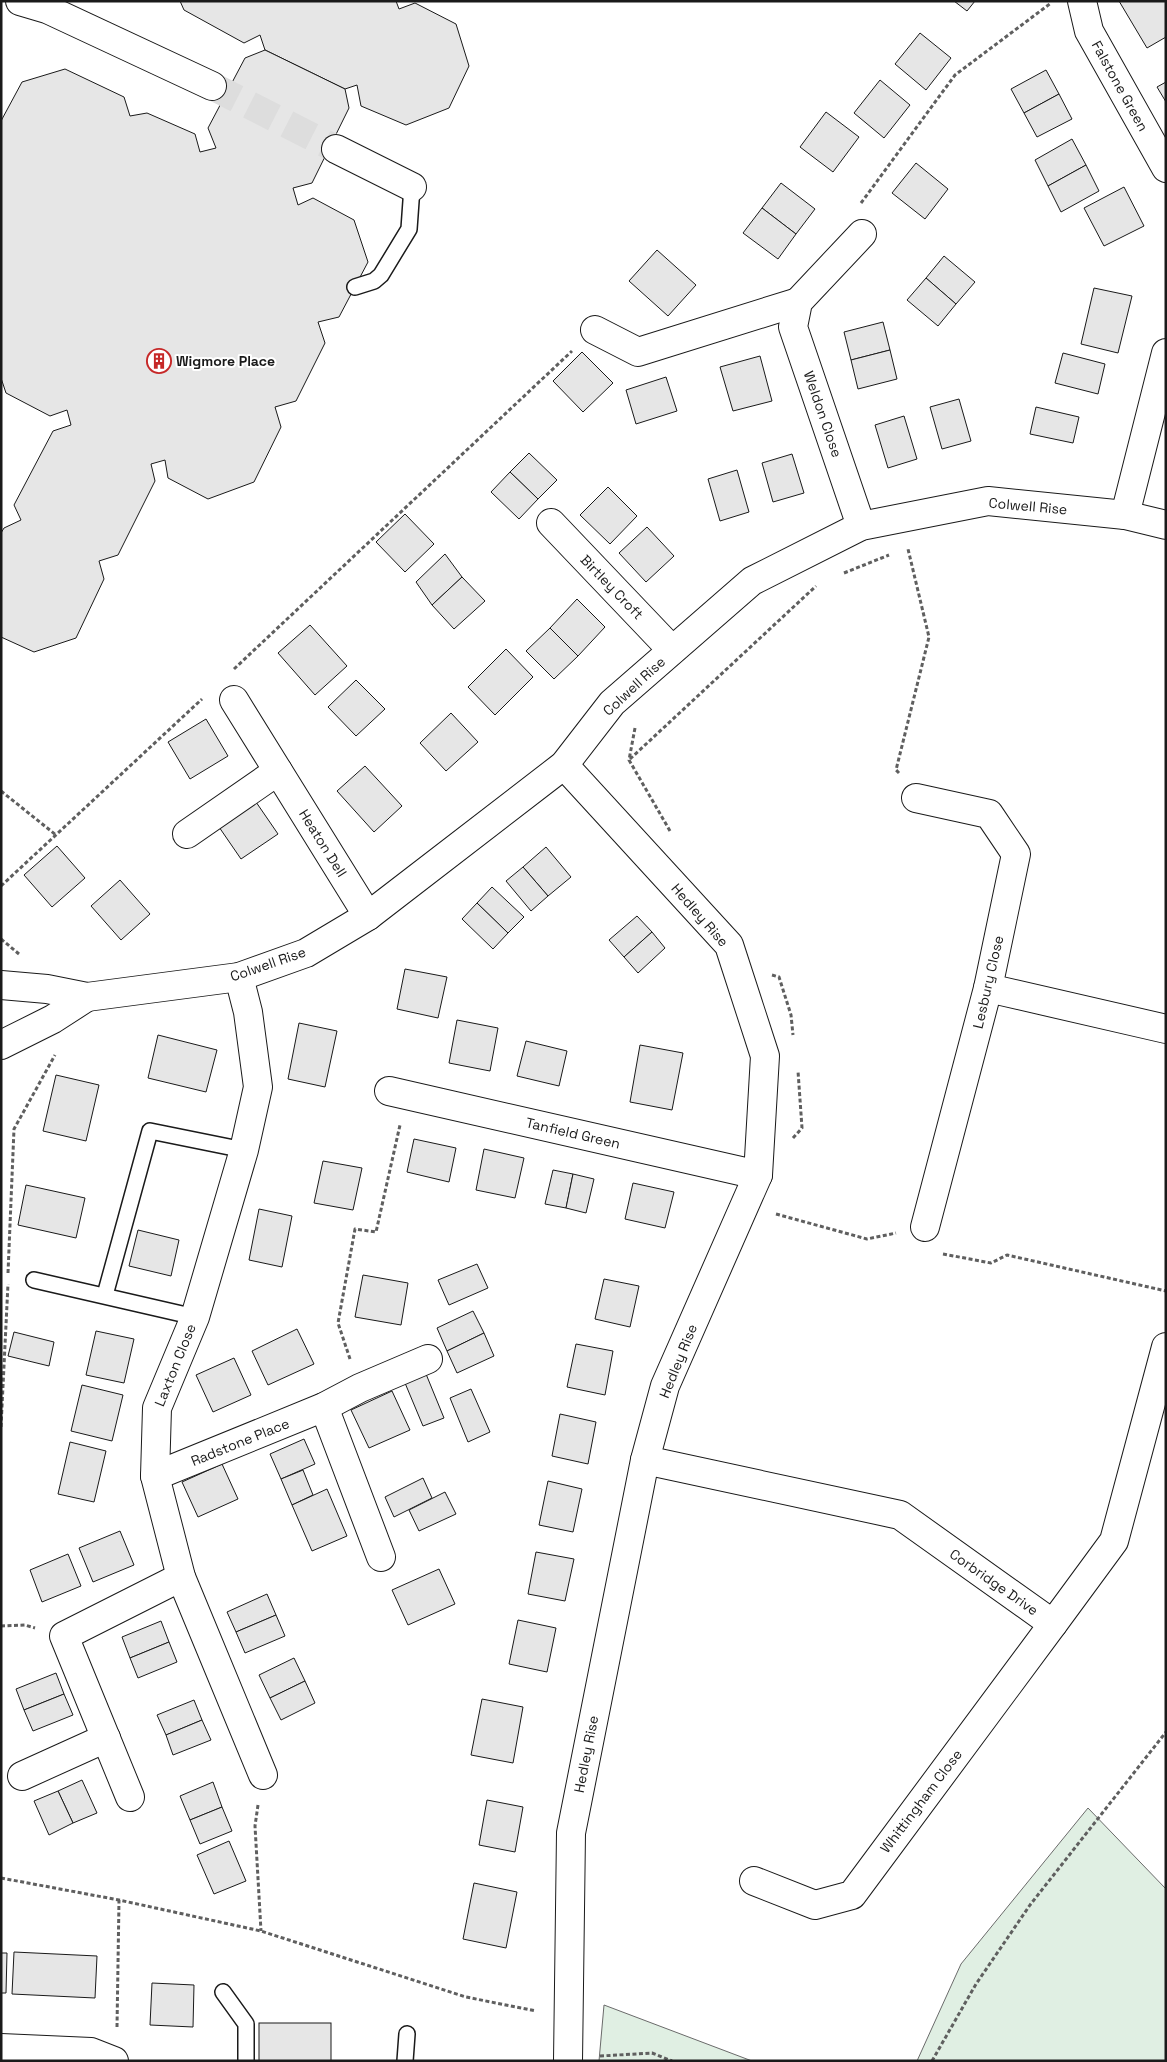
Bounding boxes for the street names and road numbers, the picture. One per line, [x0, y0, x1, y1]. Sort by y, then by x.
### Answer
street label: Falstone Green [1088, 38, 1152, 134]
street label: Weldon Close [800, 368, 846, 460]
street label: Colwell Rise [988, 494, 1068, 518]
street label: Birtley Croft [577, 551, 647, 623]
street label: Colwell Rise [599, 653, 669, 719]
street label: Heaton Dell [295, 806, 351, 880]
street label: Hedley Rise [668, 880, 732, 950]
street label: Lesbury Close [969, 934, 1007, 1030]
street label: Colwell Rise [228, 943, 308, 985]
street label: Tanfield Green [524, 1113, 622, 1153]
street label: Laxton Close [150, 1321, 200, 1409]
street label: Hedley Rise [655, 1321, 701, 1401]
street label: Radstone Place [188, 1414, 292, 1470]
street label: Corbridge Drive [946, 1545, 1042, 1619]
street label: Hedley Rise [570, 1714, 602, 1794]
street label: Whittingham Close [876, 1746, 966, 1856]

